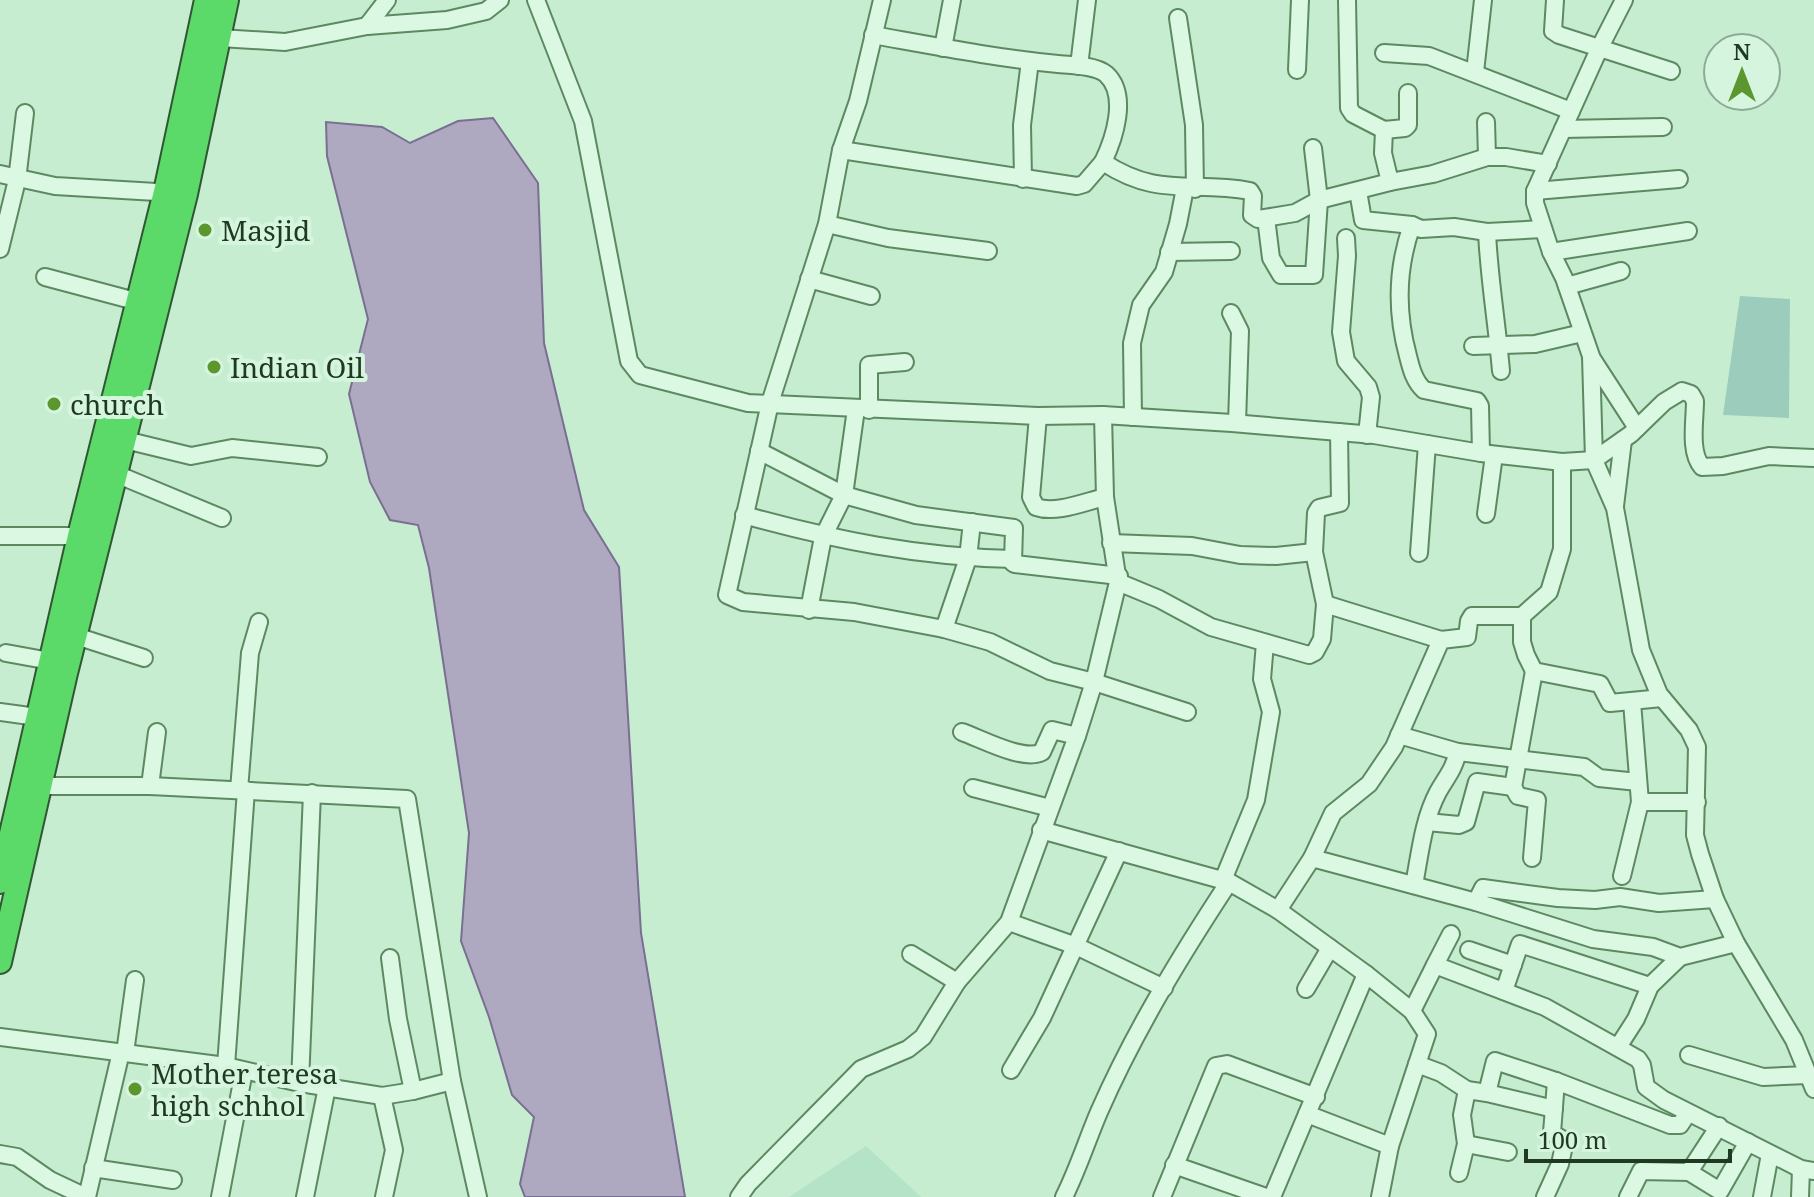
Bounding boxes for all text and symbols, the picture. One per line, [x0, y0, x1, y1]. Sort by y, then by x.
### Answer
north arrow [1702, 32, 1782, 112]
text: N [1733, 36, 1751, 66]
place label: Masjid [221, 211, 310, 249]
marker: Masjid [196, 221, 214, 239]
place label: Indian Oil [230, 348, 364, 386]
marker: Indian Oil [205, 358, 223, 376]
place label: church [70, 385, 164, 423]
marker: church [45, 395, 63, 413]
place label: Mother teresa high schhol [151, 1054, 338, 1124]
marker: Mother teresa high schhol [126, 1080, 144, 1098]
scale bar [1526, 1113, 1730, 1163]
text: 100 m [1538, 1123, 1607, 1156]

